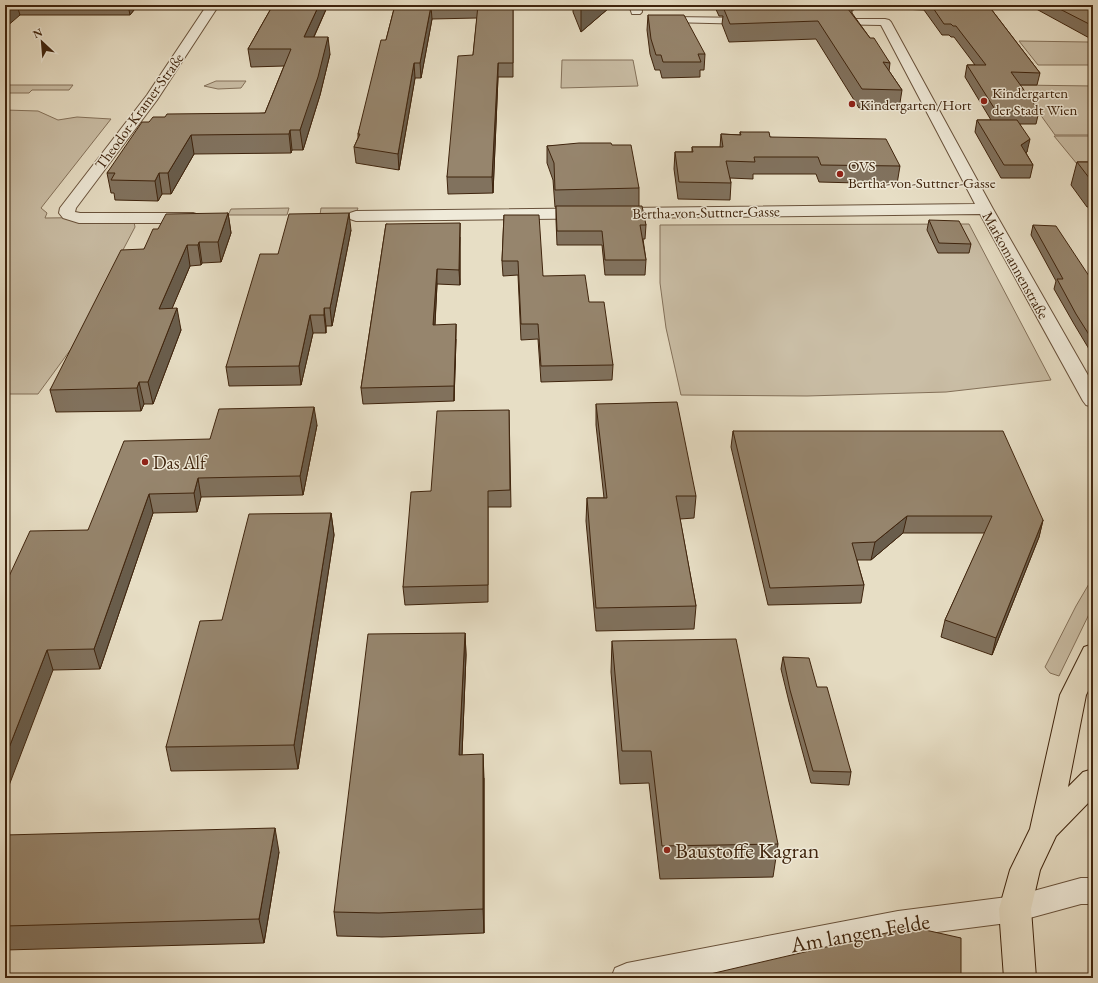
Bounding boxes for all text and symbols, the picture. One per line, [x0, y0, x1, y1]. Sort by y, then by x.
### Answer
north arrow [22, 22, 62, 62]
text: N [31, 25, 45, 41]
street label: Theodor-Kramer-Straße [90, 49, 188, 173]
place label: Kindergarten der Stadt Wien [992, 83, 1077, 119]
place label: Kindergarten/Hort [860, 95, 972, 114]
marker: Kindergarten der Stadt Wien [979, 96, 989, 106]
marker: Kindergarten/Hort [847, 99, 857, 109]
place label: OVS Bertha-von-Suttner-Gasse [848, 156, 996, 192]
marker: OVS Bertha-von-Suttner-Gasse [835, 169, 845, 179]
street label: Bertha-von-Suttner-Gasse [632, 201, 780, 223]
street label: Markomannenstraße [979, 208, 1053, 322]
place label: Das Alf [153, 451, 208, 474]
marker: Das Alf [140, 457, 150, 467]
place label: Baustoffe Kagran [675, 836, 820, 865]
marker: Baustoffe Kagran [662, 845, 672, 855]
street label: Am langen Felde [787, 906, 932, 960]

